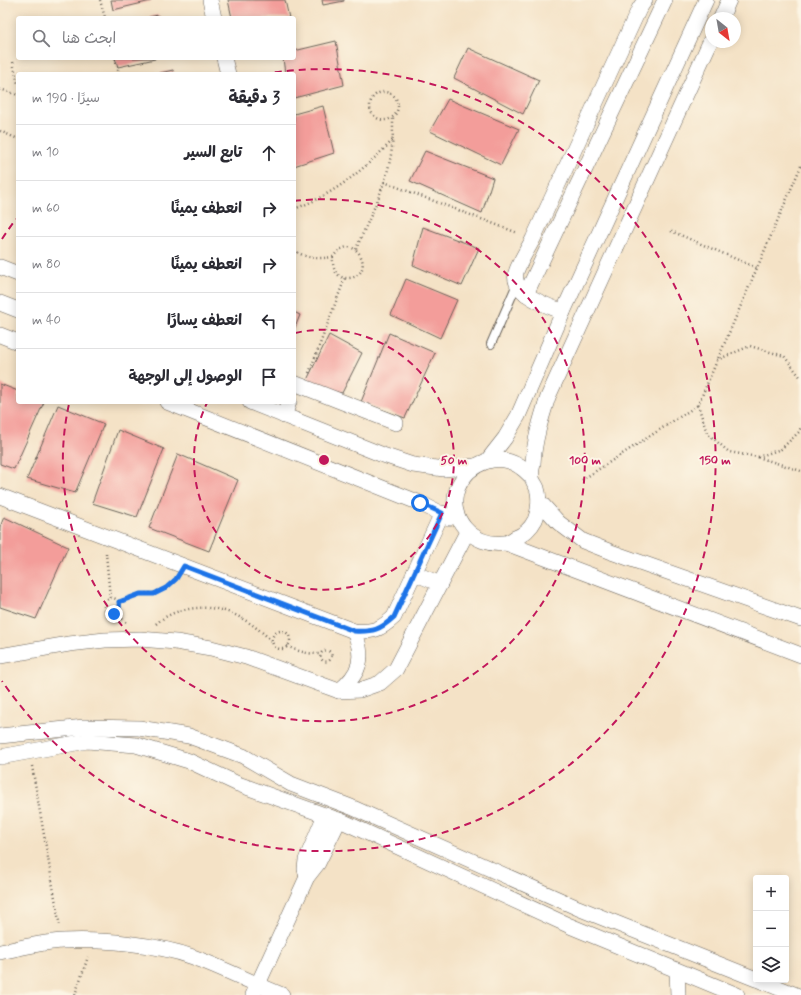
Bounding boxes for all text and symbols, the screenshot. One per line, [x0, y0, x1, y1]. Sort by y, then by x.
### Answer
north arrow [705, 12, 741, 48]
search box [16, 16, 296, 60]
icon: search [30, 27, 52, 49]
text: ابحث هنا [62, 29, 116, 49]
text: 3 دقيقة [229, 87, 280, 109]
text: سيرًا · 190 m [32, 90, 100, 107]
icon: ahead [258, 142, 280, 164]
text: تابع السير [184, 143, 242, 163]
text: 10 m [32, 144, 59, 161]
icon: right [258, 198, 280, 220]
text: انعطف يمينًا [171, 199, 242, 219]
text: 60 m [32, 200, 60, 217]
icon: right [258, 254, 280, 276]
text: انعطف يمينًا [171, 255, 242, 275]
text: 80 m [32, 256, 61, 273]
icon: left [258, 310, 280, 332]
text: انعطف يسارًا [167, 311, 242, 331]
text: 40 m [32, 312, 61, 329]
icon: arrive [258, 366, 280, 388]
text: الوصول إلى الوجهة [128, 367, 242, 387]
centre of rings [317, 453, 331, 467]
text: 50 m [441, 453, 468, 469]
text: 100 m [569, 453, 602, 469]
text: 150 m [699, 453, 731, 469]
route start [411, 494, 429, 512]
route end [105, 605, 123, 623]
map controls [753, 875, 789, 983]
button: + [753, 875, 789, 911]
button: − [753, 911, 789, 947]
button: layers [753, 947, 789, 983]

